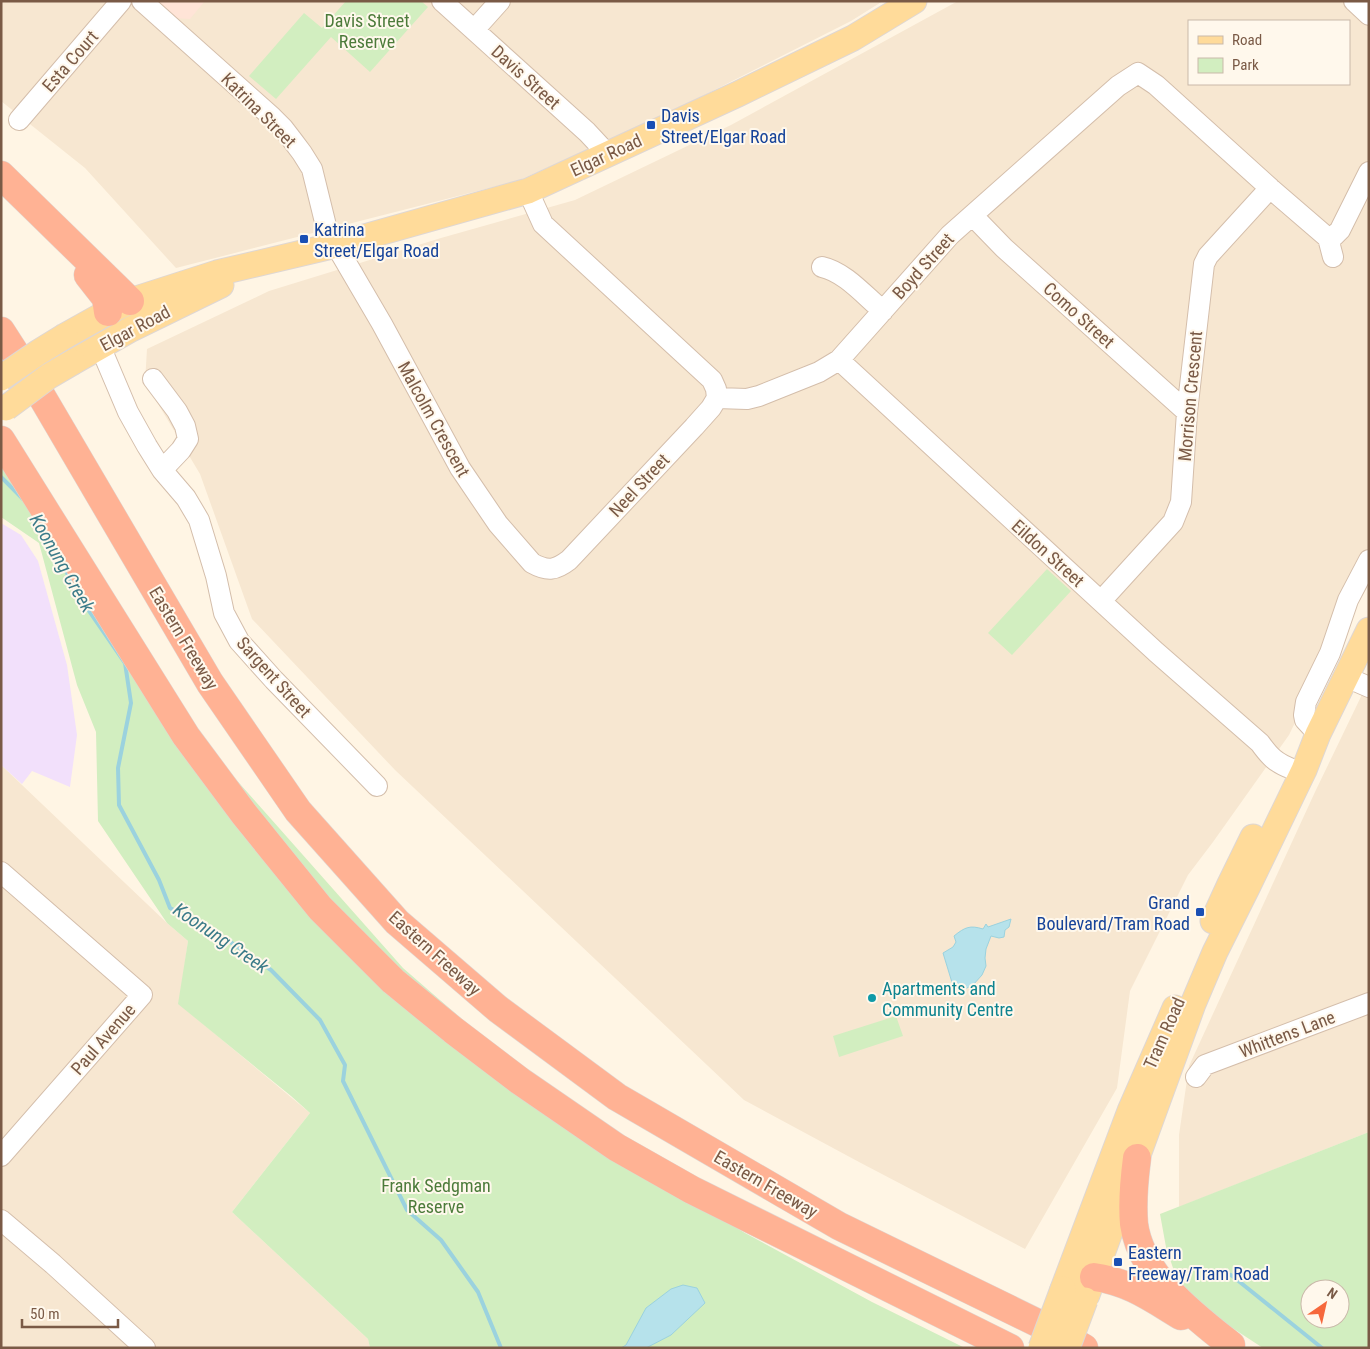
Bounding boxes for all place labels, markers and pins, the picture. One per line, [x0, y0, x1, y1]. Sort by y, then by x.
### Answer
place label: Davis Street/Elgar Road [661, 105, 786, 147]
marker: Davis Street/Elgar Road [645, 119, 657, 131]
place label: Katrina Street/Elgar Road [314, 219, 439, 261]
marker: Katrina Street/Elgar Road [298, 233, 310, 245]
place label: Grand Boulevard/Tram Road [1037, 892, 1190, 934]
marker: Grand Boulevard/Tram Road [1194, 906, 1206, 918]
place label: Apartments and Community Centre [882, 978, 1013, 1020]
marker: Apartments and Community Centre [866, 992, 878, 1004]
place label: Eastern Freeway/Tram Road [1128, 1242, 1269, 1284]
marker: Eastern Freeway/Tram Road [1112, 1256, 1124, 1268]

